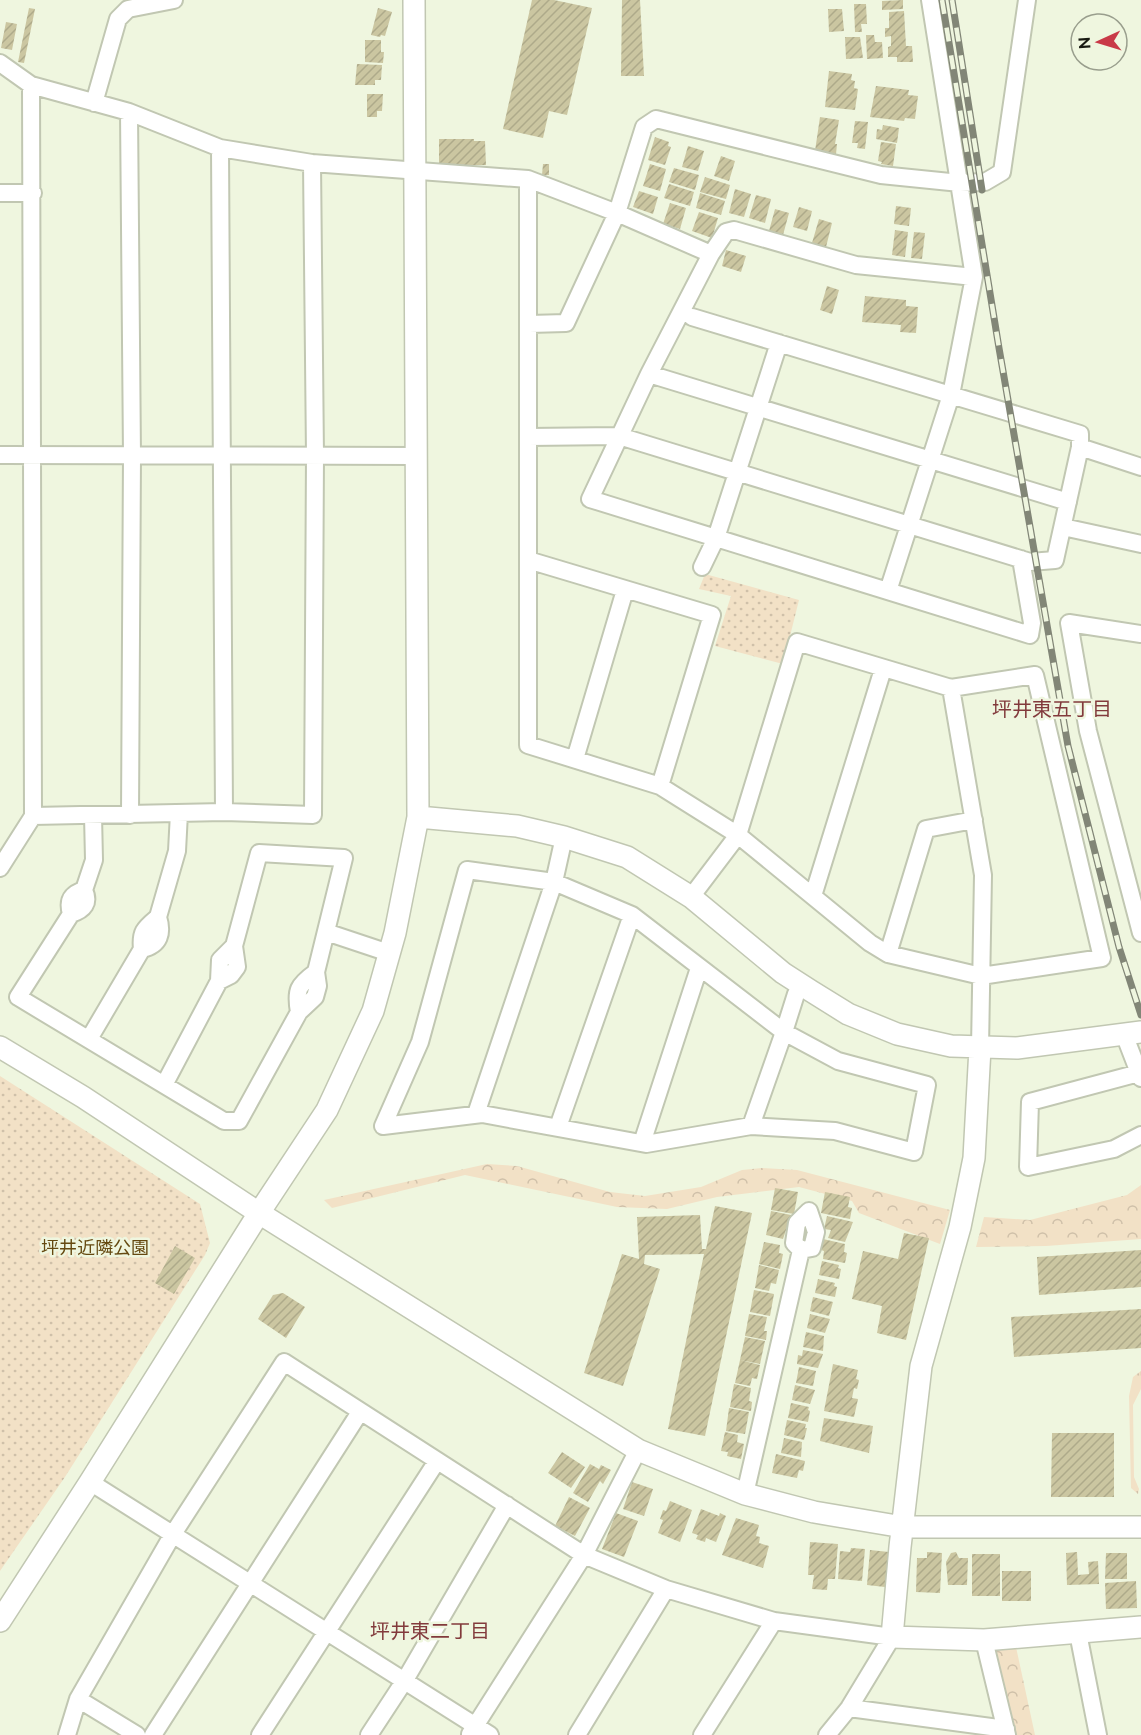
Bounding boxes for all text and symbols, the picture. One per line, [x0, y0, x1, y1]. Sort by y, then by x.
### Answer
north arrow [1069, 12, 1129, 72]
text: N [1075, 36, 1094, 50]
district label: 坪井東五丁目 [992, 697, 1112, 721]
park label: 坪井近隣公園 [41, 1237, 149, 1258]
district label: 坪井東二丁目 [370, 1619, 490, 1643]

